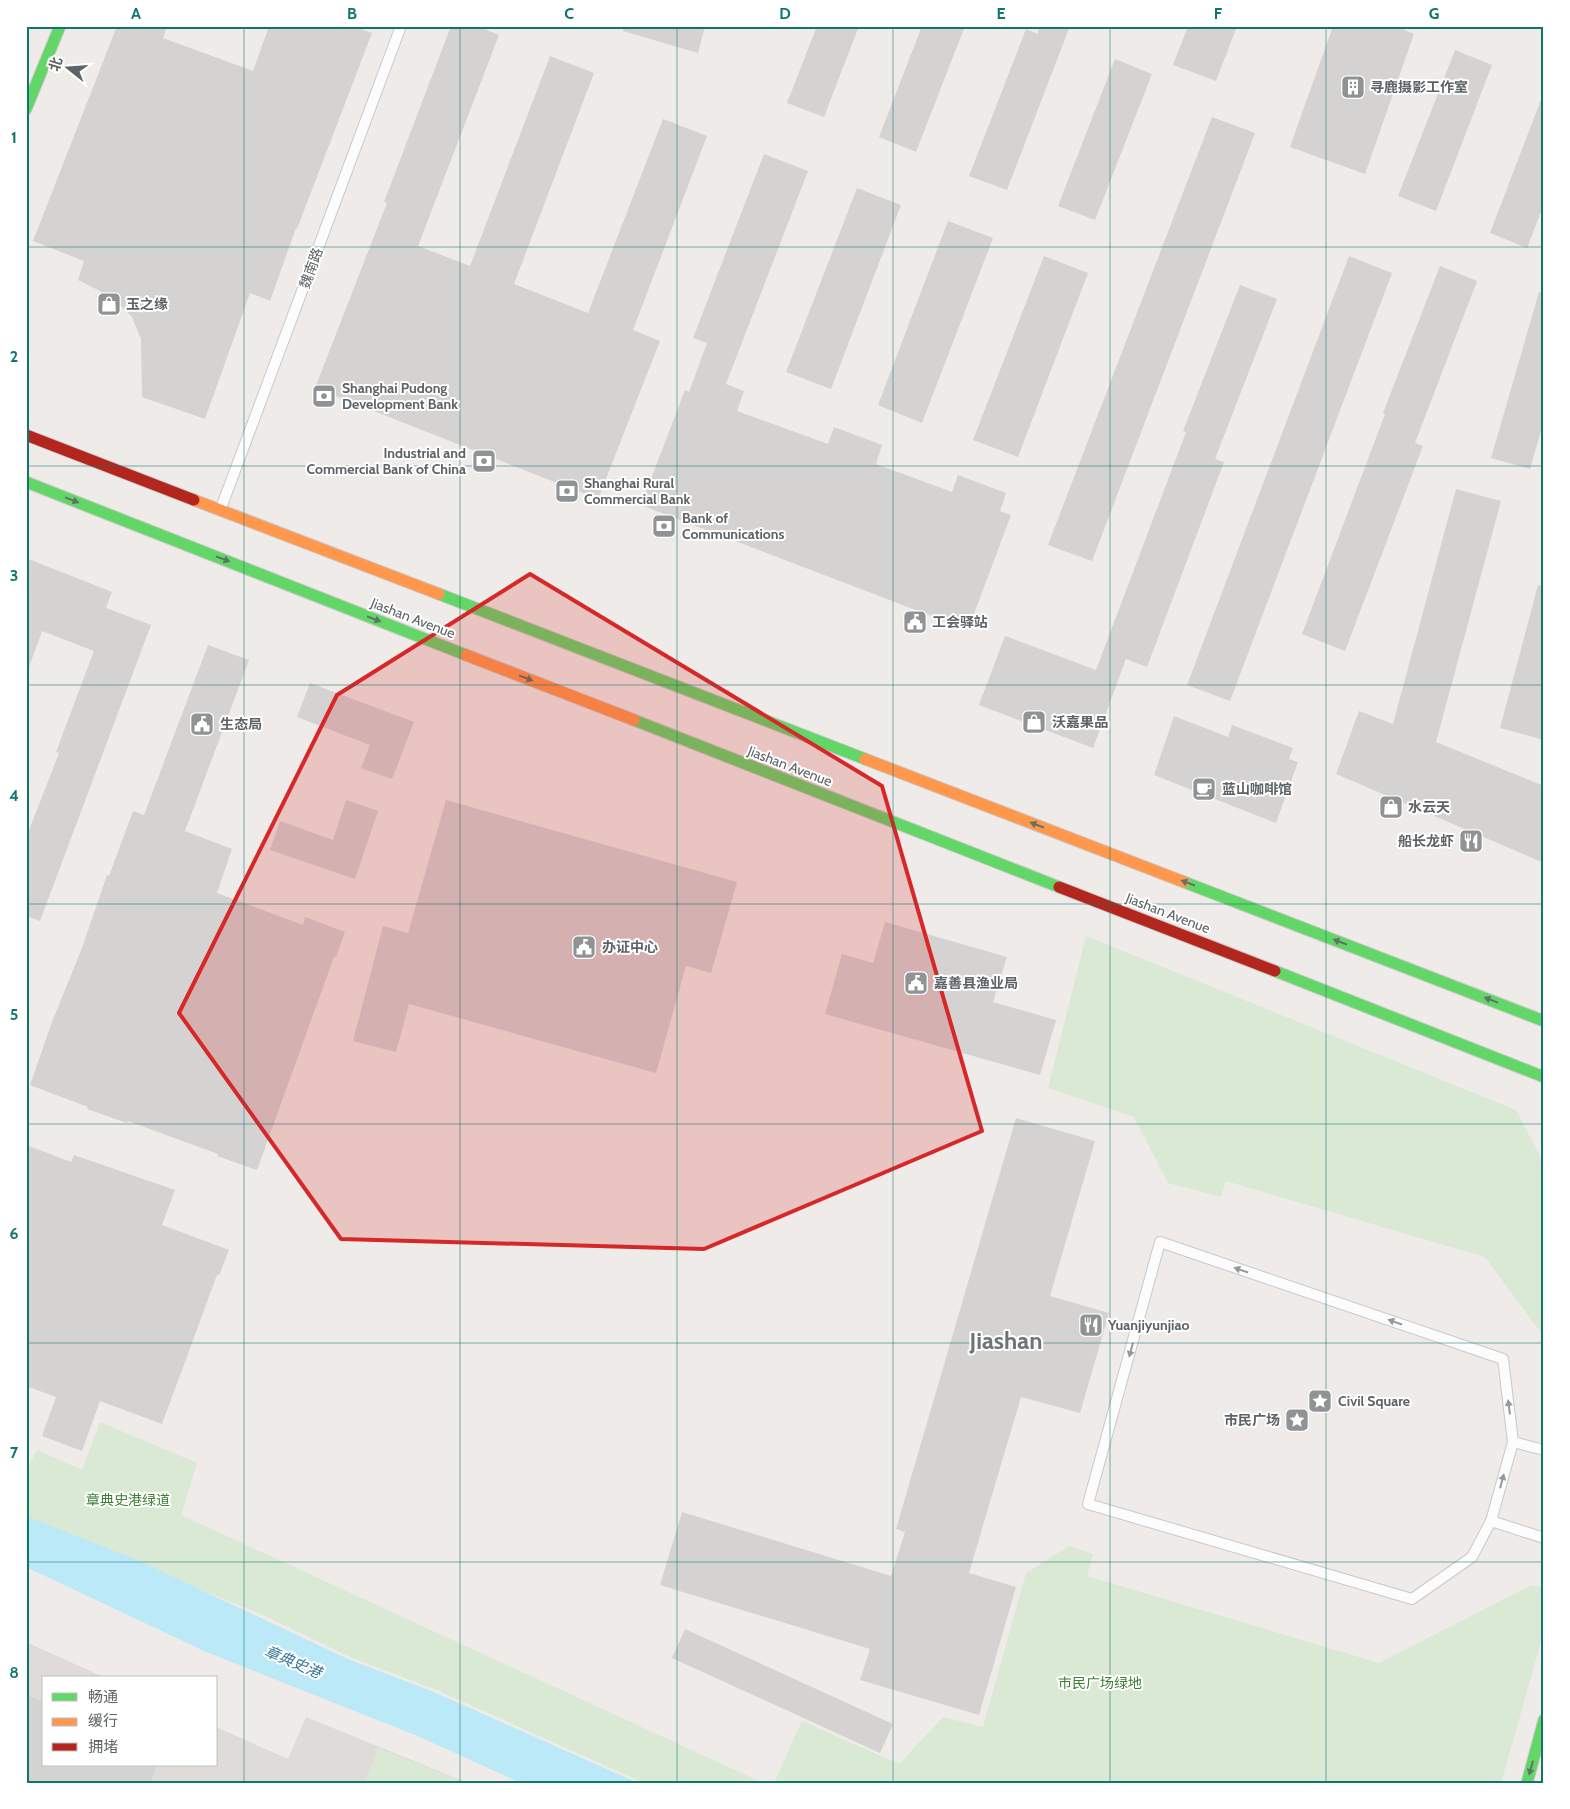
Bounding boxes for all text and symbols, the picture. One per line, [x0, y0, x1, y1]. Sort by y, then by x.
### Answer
text: A [131, 4, 141, 23]
text: B [347, 4, 357, 23]
text: C [564, 4, 574, 23]
text: D [779, 4, 791, 23]
text: E [996, 4, 1006, 23]
text: F [1214, 4, 1223, 23]
text: G [1429, 4, 1439, 23]
north arrow [42, 42, 92, 92]
text: 北 [45, 55, 66, 74]
building icon: 寻鹿摄影工作室 [1340, 74, 1366, 100]
place label: 寻鹿摄影工作室 [1370, 78, 1468, 96]
text: 1 [11, 128, 17, 147]
street label: 魏南路 [295, 245, 327, 291]
shop icon: 玉之缘 [96, 291, 122, 317]
place label: 玉之缘 [126, 295, 168, 313]
text: 2 [10, 347, 18, 366]
place label: Shanghai Pudong Development Bank [342, 379, 458, 413]
bank icon: Shanghai Pudong Development Bank [311, 383, 337, 409]
place label: Industrial and Commercial Bank of China [307, 444, 466, 478]
bank icon: Industrial and Commercial Bank of China [471, 448, 497, 474]
place label: Shanghai Rural Commercial Bank [584, 474, 690, 508]
bank icon: Shanghai Rural Commercial Bank [554, 478, 580, 504]
one-way arrow [64, 497, 79, 504]
place label: Bank of Communications [682, 509, 785, 543]
bank icon: Bank of Communications [651, 513, 677, 539]
one-way arrow [216, 556, 230, 564]
text: 3 [10, 566, 18, 585]
street label: Jiashan Avenue [367, 593, 458, 642]
public building icon: 工会驿站 [902, 609, 928, 635]
place label: 工会驿站 [932, 613, 988, 631]
one-way arrow [367, 615, 381, 623]
one-way arrow [518, 675, 533, 682]
shop icon: 沃嘉果品 [1021, 709, 1047, 735]
public building icon: 生态局 [189, 711, 215, 737]
place label: 沃嘉果品 [1052, 713, 1108, 731]
place label: 生态局 [220, 715, 262, 733]
street label: Jiashan Avenue [744, 741, 835, 790]
cafe icon: 蓝山咖啡馆 [1191, 776, 1217, 802]
place label: 蓝山咖啡馆 [1222, 780, 1292, 798]
text: 4 [9, 786, 19, 805]
shop icon: 水云天 [1378, 794, 1404, 820]
place label: 水云天 [1408, 798, 1450, 816]
one-way arrow [1030, 820, 1044, 828]
restaurant icon: 船长龙虾 [1458, 828, 1484, 854]
place label: 船长龙虾 [1398, 832, 1454, 850]
one-way arrow [1181, 879, 1196, 886]
street label: Jiashan Avenue [1122, 888, 1213, 937]
public building icon: 办证中心 [571, 934, 597, 960]
place label: 办证中心 [602, 938, 658, 956]
one-way arrow [1332, 938, 1347, 946]
public building icon: 嘉善县渔业局 [903, 970, 929, 996]
place label: 嘉善县渔业局 [934, 974, 1018, 992]
one-way arrow [1484, 996, 1499, 1004]
text: 5 [10, 1005, 18, 1024]
text: 6 [10, 1224, 19, 1243]
one-way arrow [1234, 1266, 1249, 1273]
restaurant icon: Yuanjiyunjiao [1078, 1312, 1104, 1338]
place label: Yuanjiyunjiao [1107, 1316, 1189, 1334]
one-way arrow [1388, 1318, 1403, 1325]
district label: Jiashan [969, 1326, 1042, 1355]
one-way arrow [1126, 1343, 1134, 1358]
place icon: Civil Square [1307, 1388, 1333, 1414]
place label: Civil Square [1338, 1392, 1410, 1410]
one-way arrow [1505, 1399, 1513, 1415]
place icon: 市民广场 [1284, 1407, 1310, 1433]
place label: 市民广场 [1224, 1411, 1280, 1429]
text: 7 [10, 1443, 19, 1462]
one-way arrow [1499, 1474, 1507, 1489]
park label: 章典史港绿道 [86, 1491, 170, 1509]
water label: 章典史港 [262, 1642, 326, 1683]
text: 8 [9, 1663, 19, 1682]
park label: 市民广场绿地 [1058, 1674, 1142, 1692]
legend [42, 1676, 218, 1766]
text: 畅通 [88, 1688, 118, 1706]
text: 缓行 [88, 1712, 118, 1730]
text: 拥堵 [88, 1738, 118, 1756]
one-way arrow [1526, 1761, 1534, 1776]

